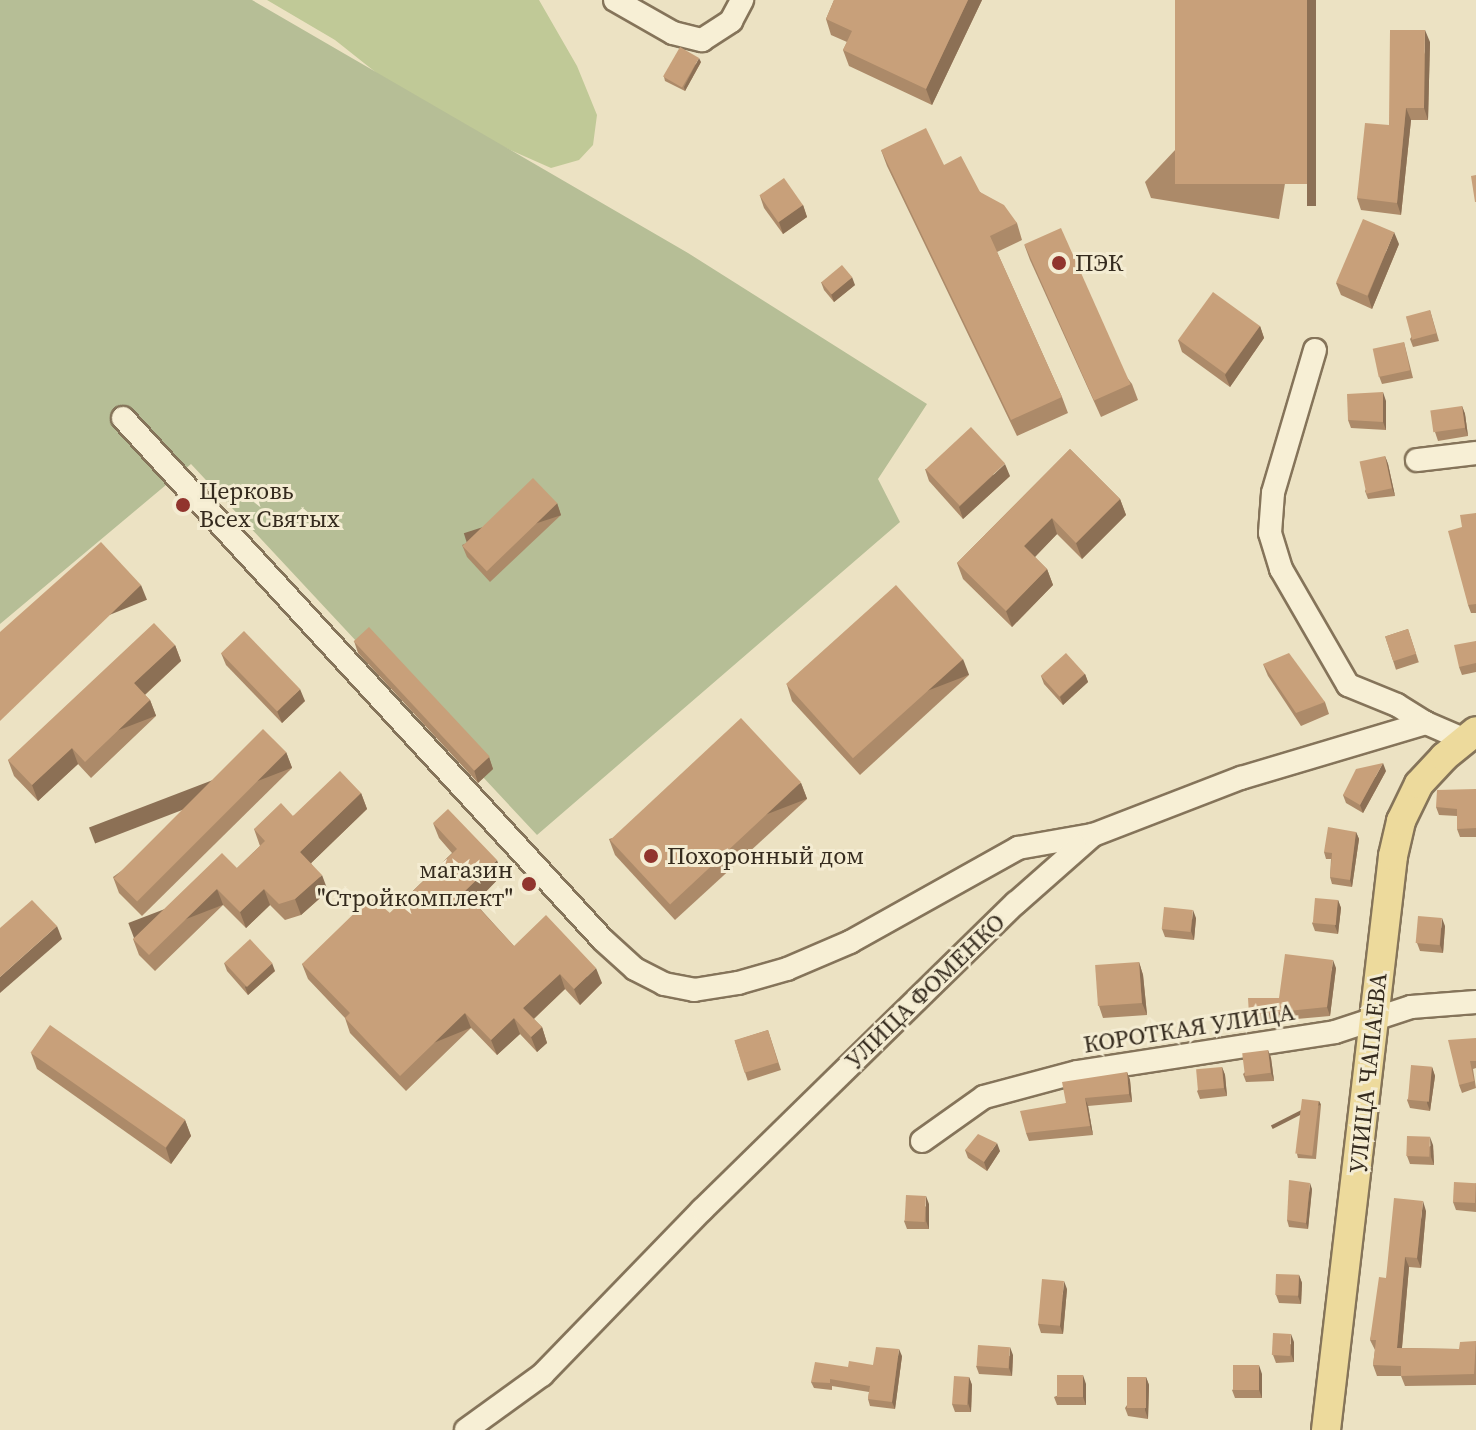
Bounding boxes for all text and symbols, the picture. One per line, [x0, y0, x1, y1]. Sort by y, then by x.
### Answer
place label: ПЭК [1075, 249, 1123, 277]
marker: ПЭК [1050, 254, 1068, 272]
place label: Церковь Всех Святых [199, 477, 340, 533]
marker: Церковь Всех Святых [174, 496, 192, 514]
place label: Похоронный дом [667, 842, 864, 870]
marker: Похоронный дом [642, 847, 660, 865]
place label: магазин "Стройкомплект" [317, 856, 513, 912]
marker: магазин "Стройкомплект" [520, 875, 538, 893]
street label: УЛИЦА ФОМЕНКО [839, 907, 1011, 1075]
street label: УЛИЦА ЧАПАЕВА [1343, 971, 1393, 1175]
street label: КОРОТКАЯ УЛИЦА [1081, 997, 1297, 1059]

